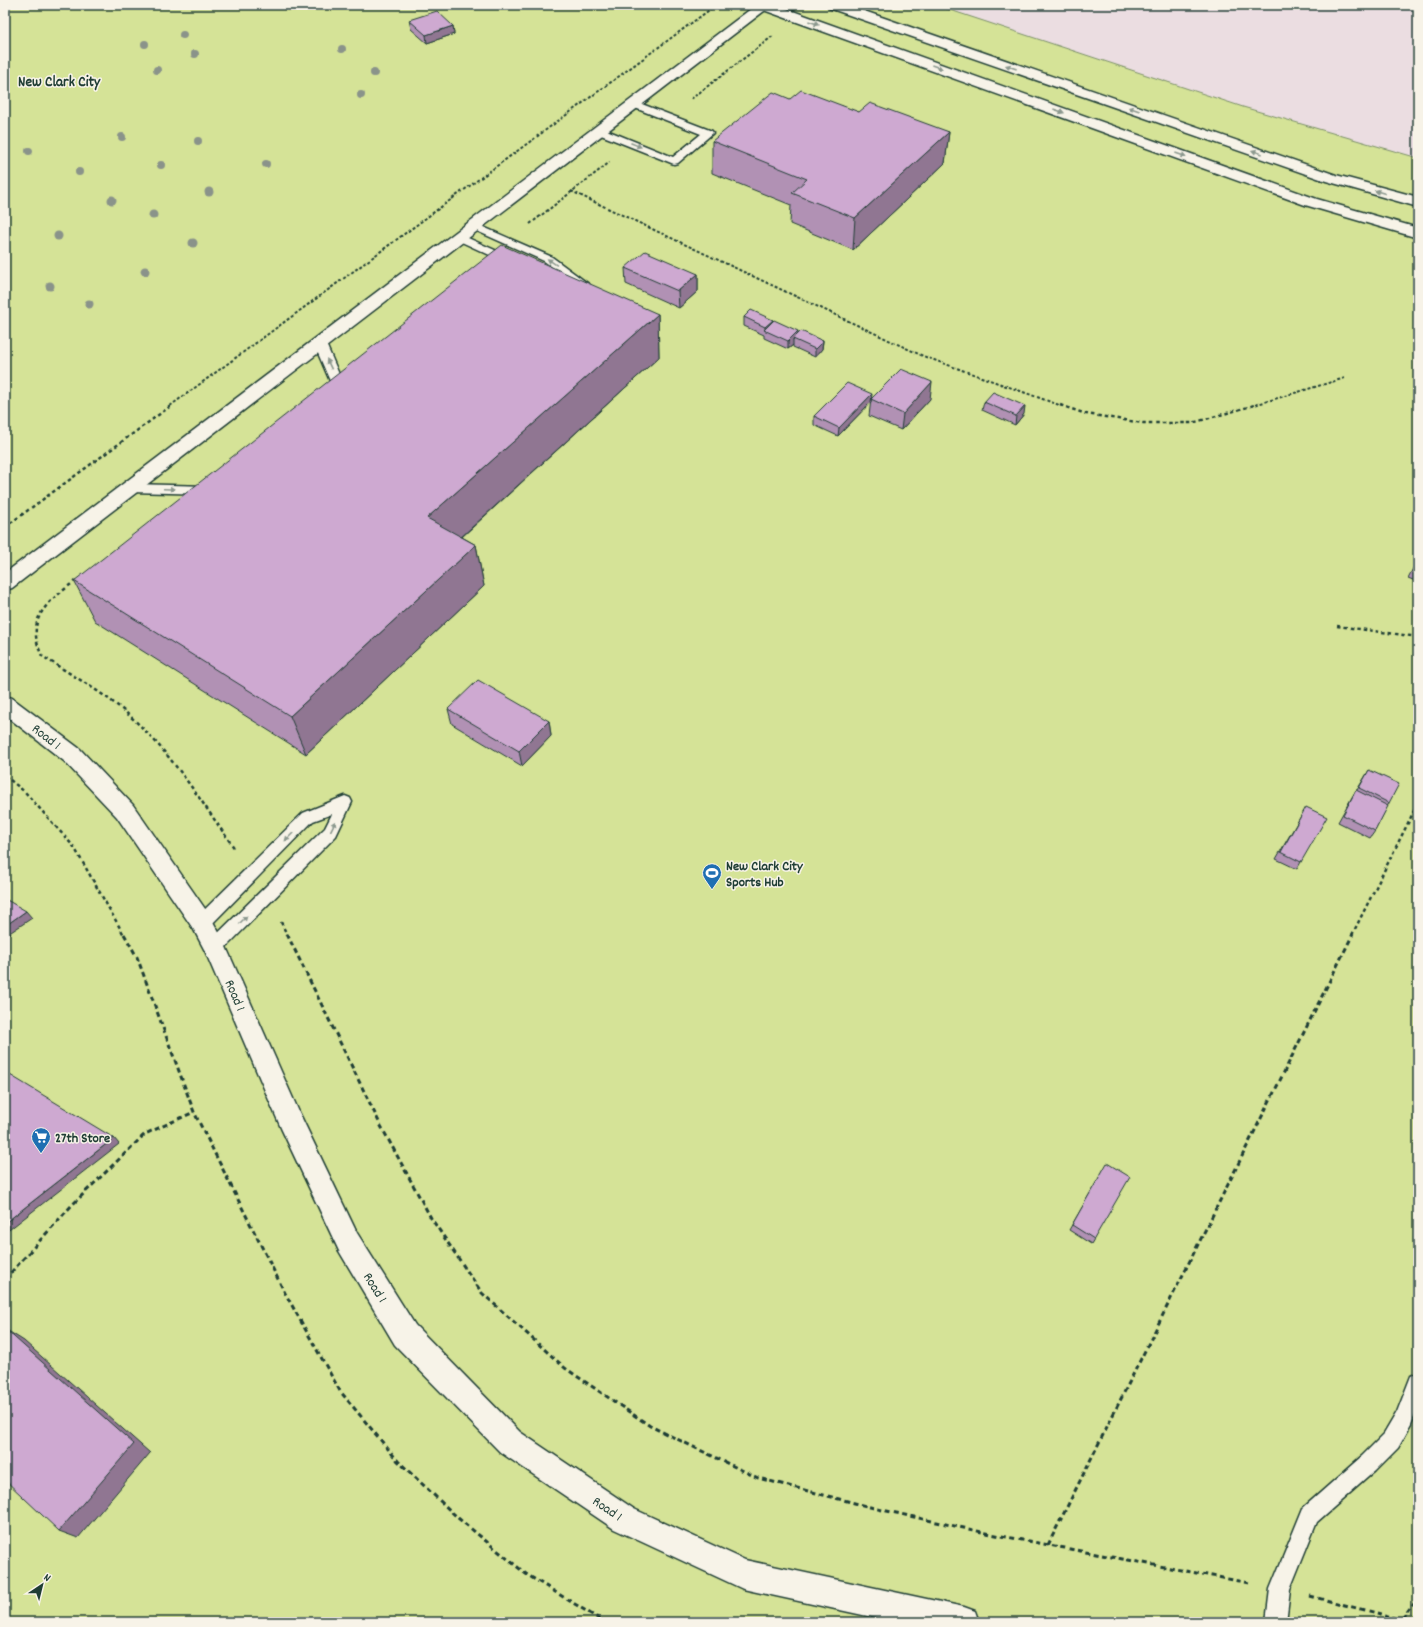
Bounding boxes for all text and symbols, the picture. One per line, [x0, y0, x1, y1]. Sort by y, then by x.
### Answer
one-way arrow [809, 20, 821, 26]
one-way arrow [1005, 63, 1017, 69]
one-way arrow [931, 65, 943, 71]
district label: New Clark City [18, 72, 101, 94]
one-way arrow [1128, 106, 1140, 112]
one-way arrow [1053, 109, 1065, 115]
one-way arrow [630, 143, 642, 149]
one-way arrow [1250, 149, 1262, 155]
one-way arrow [1176, 153, 1188, 159]
one-way arrow [1374, 189, 1386, 195]
one-way arrow [547, 258, 557, 266]
one-way arrow [326, 359, 332, 370]
one-way arrow [163, 486, 176, 492]
street label: Road 1 [27, 720, 65, 755]
one-way arrow [330, 820, 336, 832]
one-way arrow [284, 832, 294, 842]
place label: New Clark City Sports Hub [726, 857, 804, 893]
sports icon: New Clark City Sports Hub [701, 862, 723, 890]
one-way arrow [238, 915, 248, 924]
street label: Road 1 [219, 977, 250, 1015]
supermarket icon: 27th Store [30, 1126, 52, 1154]
place label: 27th Store [55, 1129, 110, 1149]
street label: Road 1 [357, 1269, 391, 1307]
street label: Road 1 [588, 1492, 626, 1527]
north arrow [22, 1565, 62, 1605]
text: N [40, 1570, 54, 1587]

